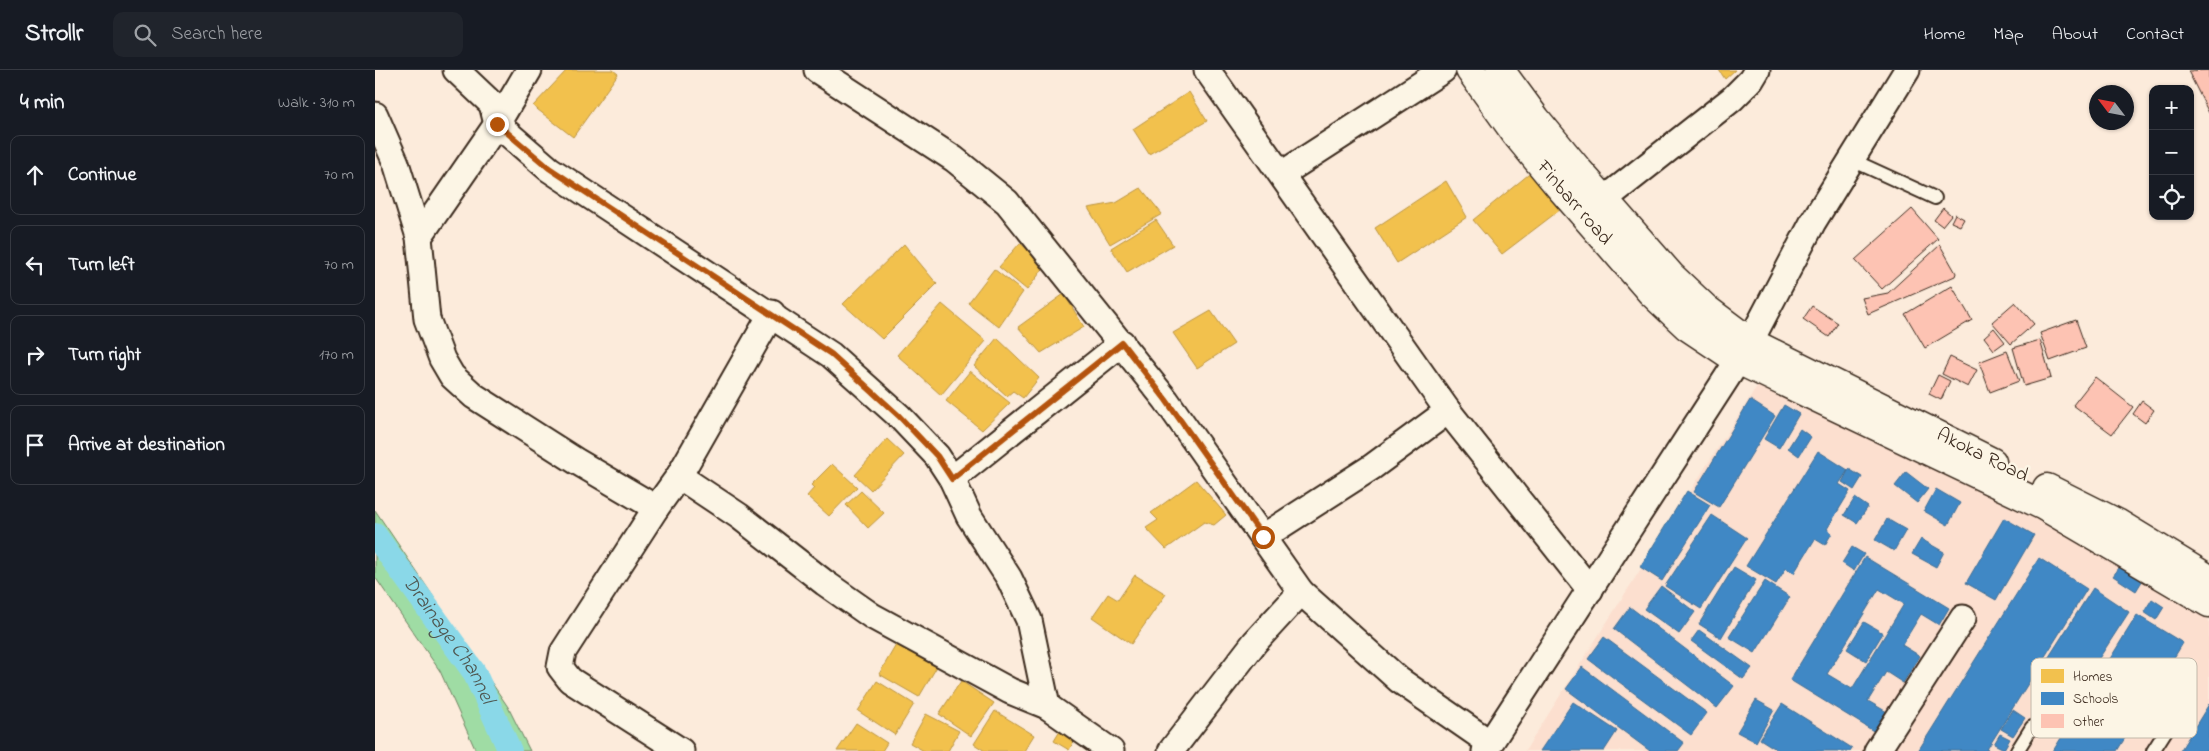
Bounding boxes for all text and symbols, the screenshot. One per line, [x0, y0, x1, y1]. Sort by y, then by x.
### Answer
search box [113, 12, 463, 57]
text: Strollr [25, 17, 83, 52]
icon: search [131, 21, 159, 49]
text: Search here [171, 21, 262, 48]
text: Home [1924, 22, 1965, 48]
text: Map [1993, 22, 2024, 48]
text: About [2052, 22, 2098, 48]
text: Contact [2126, 22, 2184, 48]
north arrow [2089, 85, 2134, 130]
map controls [2149, 85, 2194, 220]
button: + [2149, 85, 2194, 130]
text: 4 min [20, 88, 64, 118]
text: Walk · 310 m [278, 91, 355, 115]
route end [486, 113, 509, 136]
button: − [2149, 130, 2194, 175]
street label: Finbarr road [1528, 154, 1619, 252]
icon: ahead [21, 161, 49, 189]
text: Continue [68, 162, 136, 189]
text: 70 m [324, 163, 354, 187]
button: locate [2149, 175, 2194, 220]
icon: left [21, 251, 49, 279]
text: Turn left [68, 252, 135, 279]
text: 70 m [324, 253, 354, 277]
icon: right [21, 341, 49, 369]
text: Turn right [68, 342, 141, 369]
text: 170 m [319, 343, 354, 367]
street label: Akoka Road [1931, 421, 2033, 491]
icon: arrive [21, 431, 49, 459]
text: Arrive at destination [68, 432, 225, 459]
route start [1252, 526, 1275, 549]
water label: Drainage Channel [394, 569, 503, 711]
legend [2031, 658, 2197, 738]
text: Homes [2073, 667, 2113, 688]
text: Schools [2073, 689, 2118, 710]
text: Other [2073, 712, 2105, 733]

